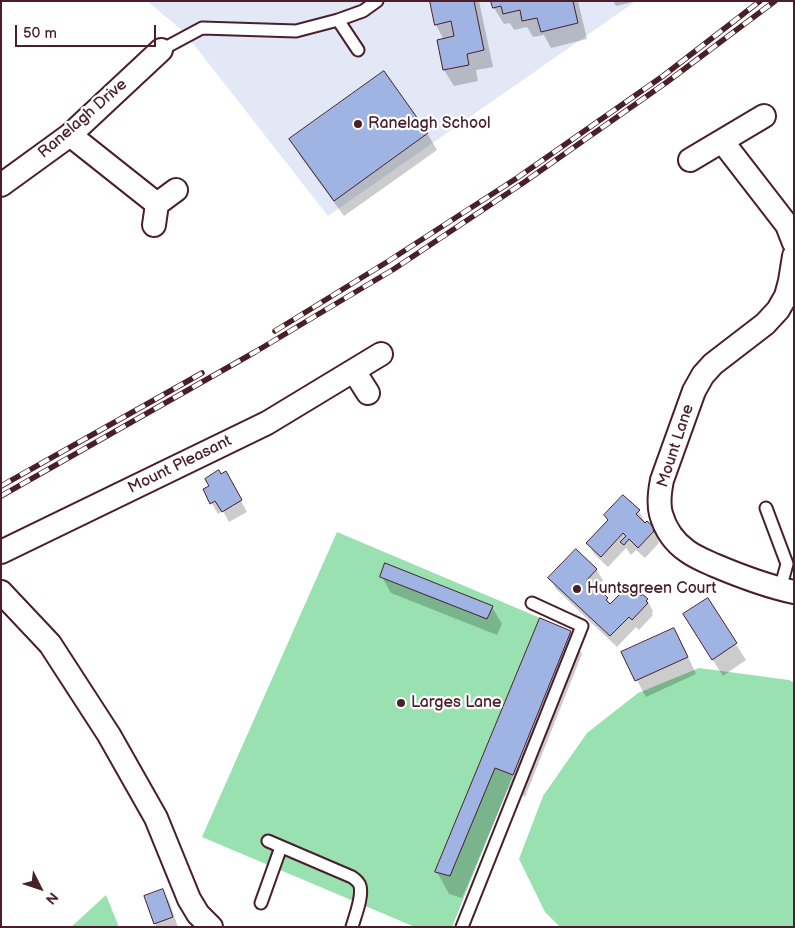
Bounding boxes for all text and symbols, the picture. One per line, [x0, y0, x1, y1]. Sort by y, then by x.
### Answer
scale bar [18, 15, 159, 47]
text: 50 m [23, 24, 57, 43]
street label: Ranelagh Drive [35, 75, 131, 163]
place label: Ranelagh School [368, 114, 491, 134]
marker: Ranelagh School [352, 118, 364, 130]
street label: Mount Lane [654, 402, 698, 490]
street label: Mount Pleasant [125, 432, 235, 498]
place label: Huntsgreen Court [587, 579, 716, 599]
marker: Huntsgreen Court [571, 583, 583, 595]
place label: Larges Lane [411, 693, 502, 713]
marker: Larges Lane [395, 697, 407, 709]
north arrow [15, 863, 65, 913]
text: N [42, 889, 62, 908]

